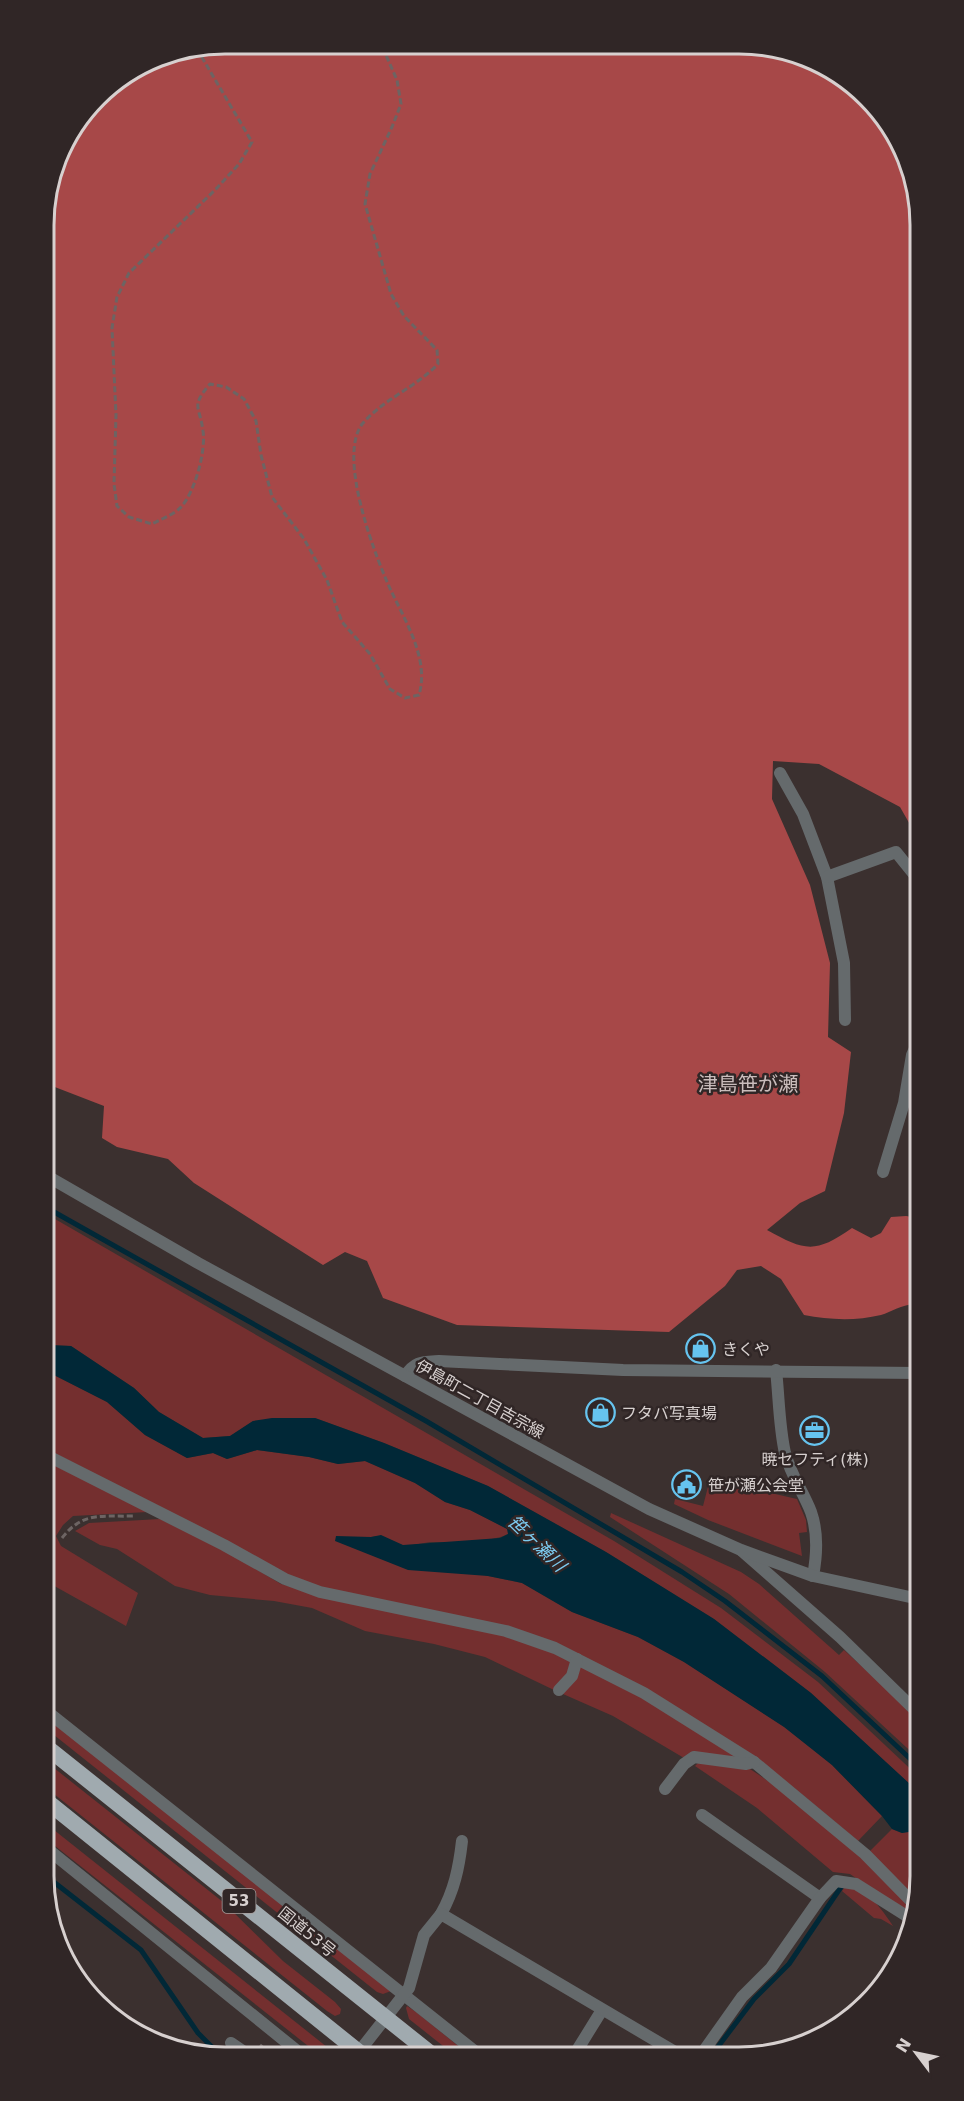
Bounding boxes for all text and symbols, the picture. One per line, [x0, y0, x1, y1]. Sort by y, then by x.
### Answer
district label: 津島笹が瀬 [698, 1072, 798, 1096]
shop icon: きくや [685, 1333, 717, 1365]
place label: きくや [722, 1340, 770, 1359]
street label: 伊島町二丁目吉宗線 [412, 1356, 548, 1442]
shop icon: フタバ写真場 [584, 1397, 616, 1429]
place label: フタバ写真場 [621, 1404, 717, 1423]
office icon: 暁セフティ(株) [799, 1415, 831, 1447]
place label: 暁セフティ(株) [761, 1450, 869, 1469]
public building icon: 笹が瀬公会堂 [671, 1469, 703, 1501]
place label: 笹が瀬公会堂 [708, 1476, 804, 1495]
water label: 笹ヶ瀬川 [504, 1510, 572, 1577]
road number: 53 [222, 1889, 256, 1913]
street label: 国道53号 [274, 1903, 340, 1961]
north arrow [886, 2023, 946, 2083]
text: N [892, 2035, 915, 2056]

